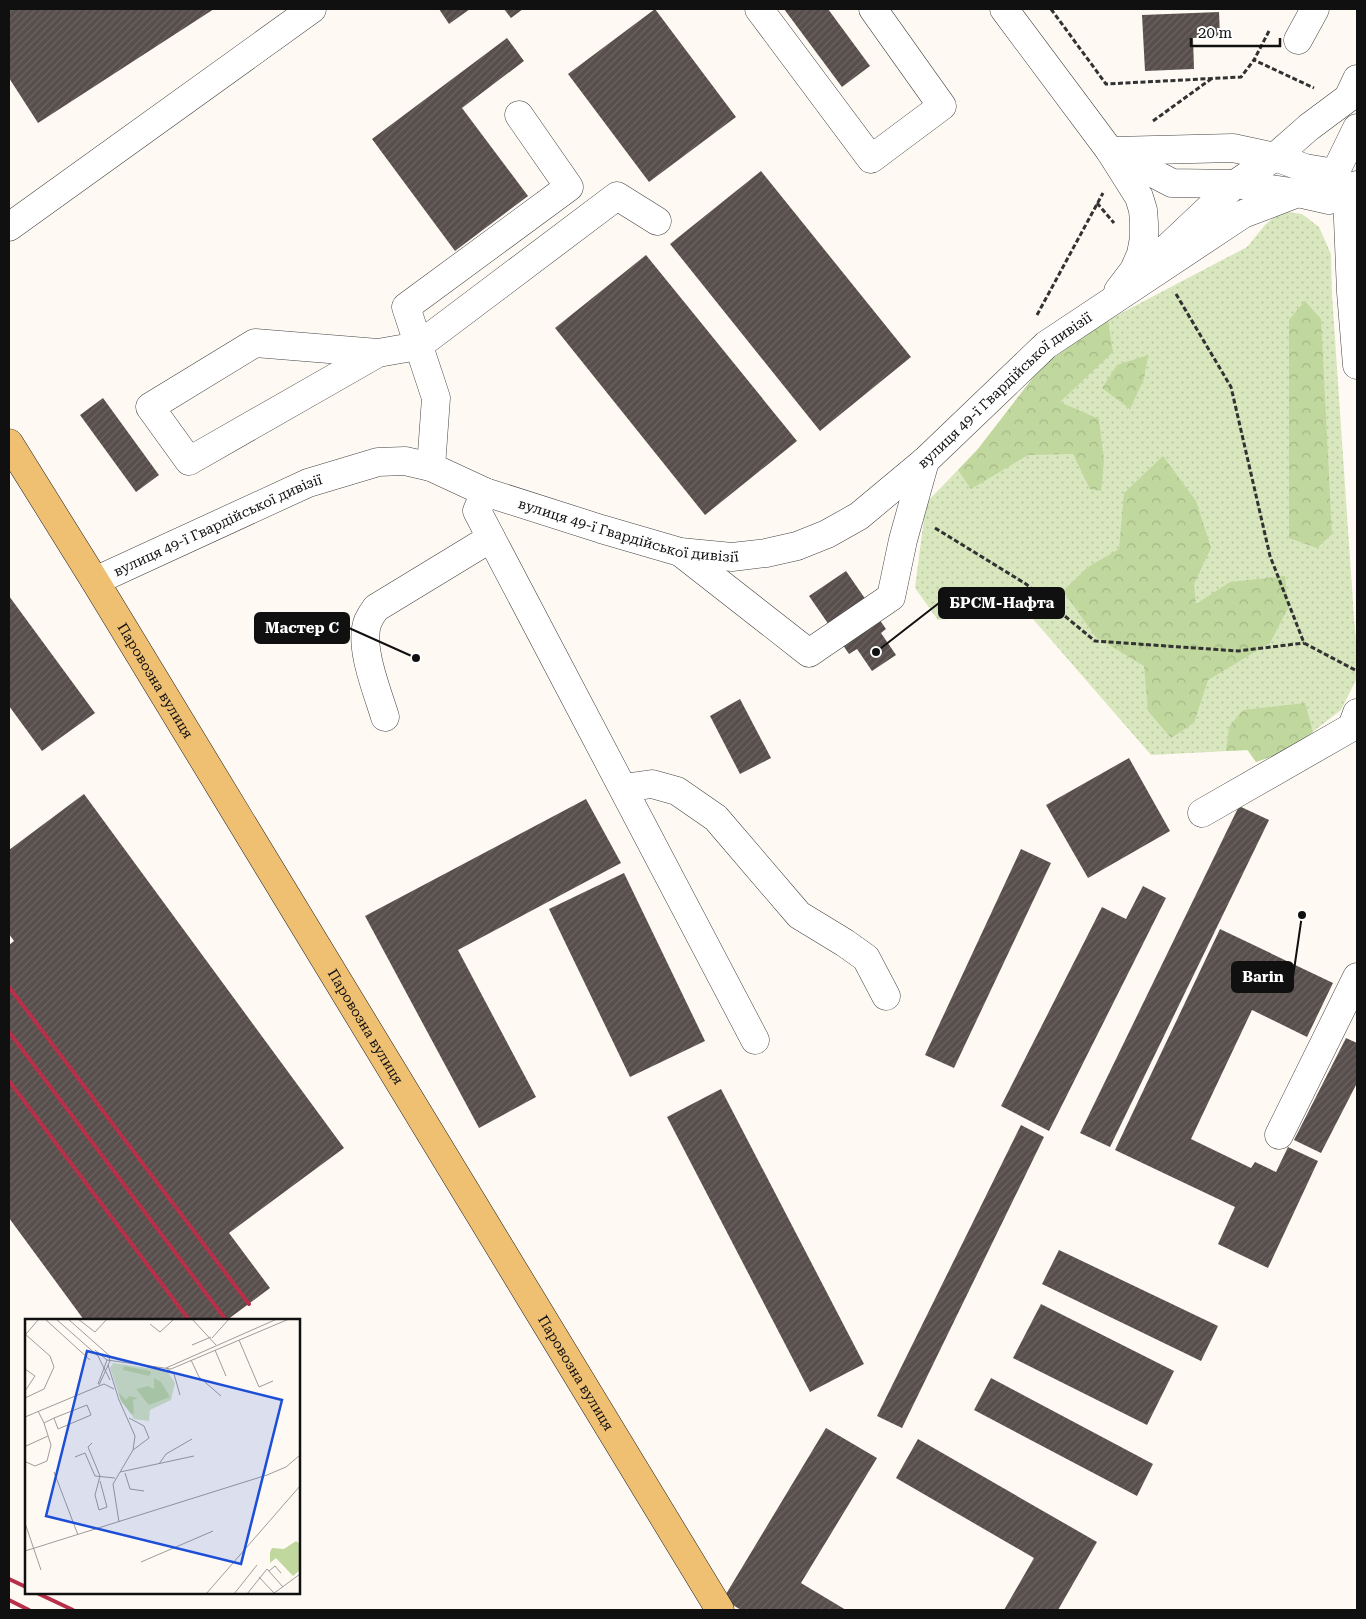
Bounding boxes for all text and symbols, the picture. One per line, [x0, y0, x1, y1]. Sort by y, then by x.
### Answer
scale bar [1191, 15, 1280, 47]
text: 20 m [1198, 24, 1233, 42]
street label: вулиця 49-ї Гвардійської дивізії [915, 309, 1095, 471]
street label: вулиця 49-ї Гвардійської дивізії [111, 471, 324, 579]
street label: вулиця 49-ї Гвардійської дивізії [516, 495, 740, 565]
callout: БРСМ-Нафта [939, 588, 1064, 618]
text: БРСМ-Нафта [950, 594, 1055, 612]
callout: Мастер С [255, 613, 349, 643]
text: Мастер С [265, 619, 340, 637]
street label: Паровозна вулиця [114, 620, 197, 741]
callout: Barin [1232, 962, 1293, 992]
street label: Паровозна вулиця [325, 966, 407, 1087]
text: Barin [1242, 968, 1284, 986]
street label: Паровозна вулиця [535, 1312, 617, 1433]
inset map [25, 1319, 300, 1594]

